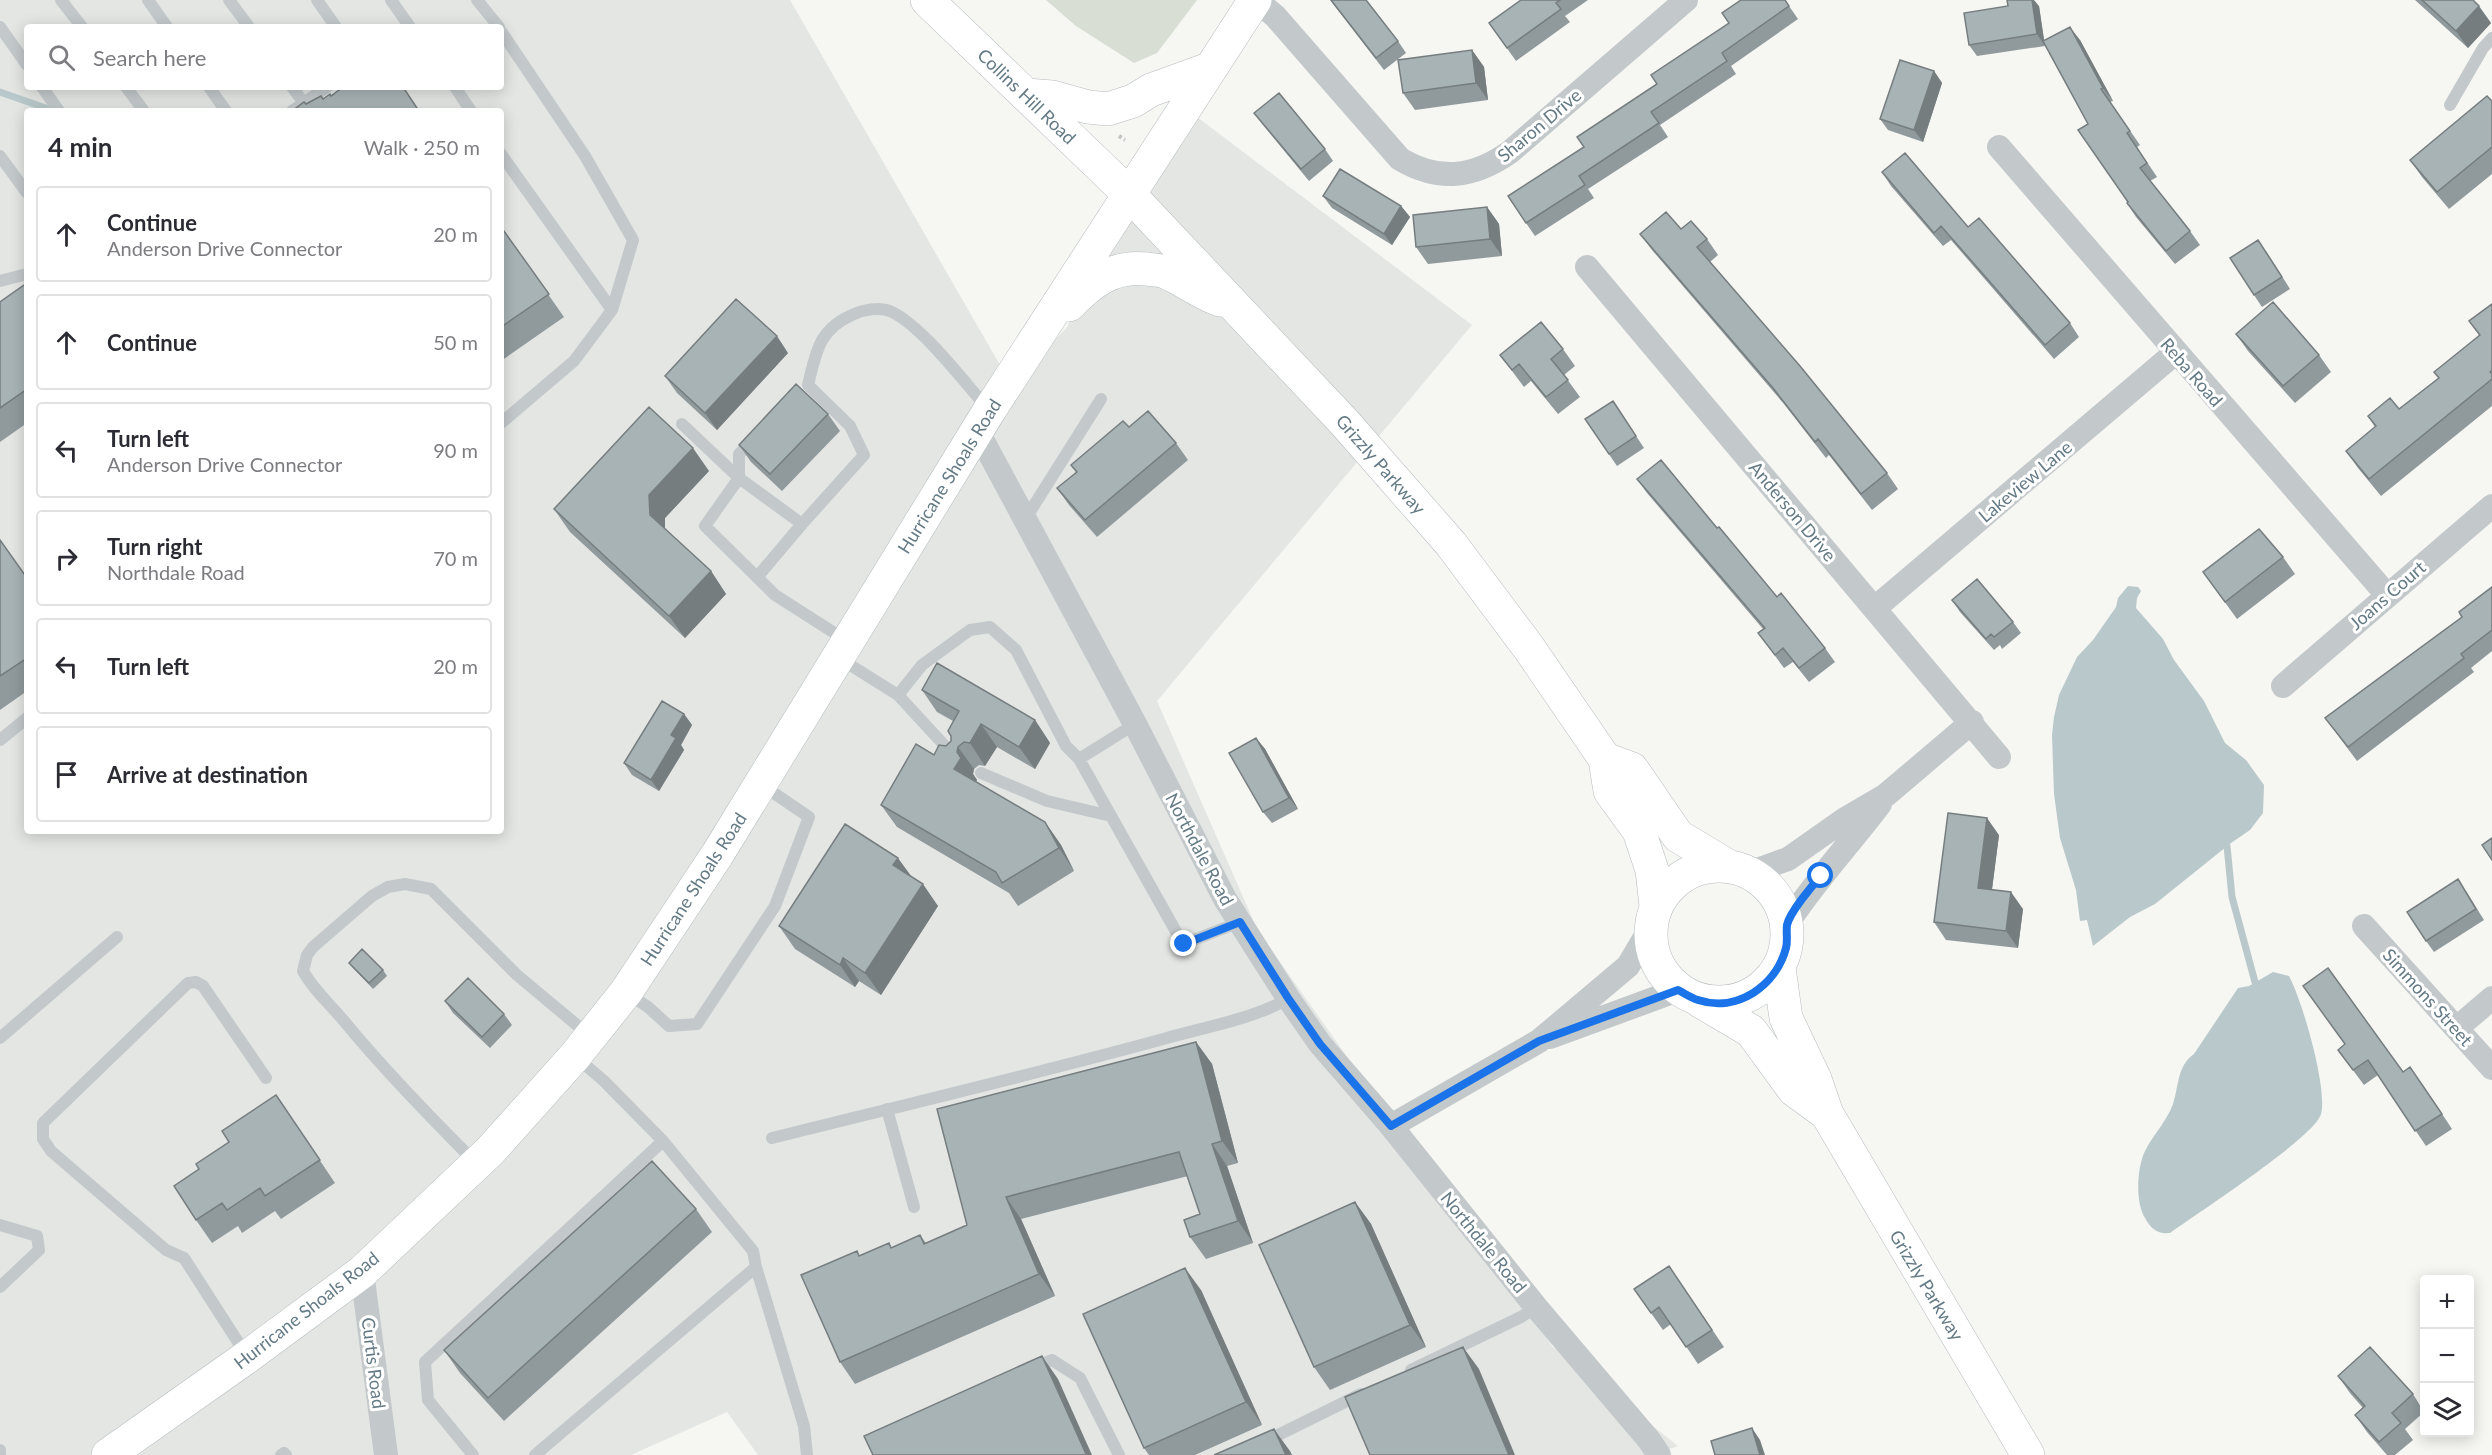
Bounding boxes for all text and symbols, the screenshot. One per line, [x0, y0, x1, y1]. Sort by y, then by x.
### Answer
search box [24, 24, 504, 90]
icon: search [45, 41, 78, 74]
text: Search here [93, 44, 206, 71]
street label: Collins Hill Road [973, 44, 1081, 148]
street label: Sharon Drive [1493, 84, 1585, 166]
text: 4 min [48, 131, 112, 163]
text: Walk · 250 m [364, 135, 480, 159]
text: Continue [107, 209, 197, 236]
icon: ahead [50, 218, 83, 251]
text: 20 m [433, 222, 478, 246]
text: Anderson Drive Connector [107, 236, 342, 260]
icon: ahead [50, 326, 83, 359]
text: Continue [107, 329, 197, 356]
text: 50 m [433, 330, 478, 354]
street label: Reba Road [2156, 333, 2228, 411]
street label: Hurricane Shoals Road [892, 395, 1006, 557]
street label: Grizzly Parkway [1332, 410, 1431, 519]
text: Turn left [107, 425, 189, 452]
icon: left [50, 434, 83, 467]
street label: Lakeview Lane [1974, 436, 2076, 526]
text: 90 m [433, 438, 478, 462]
text: Anderson Drive Connector [107, 452, 342, 476]
street label: Anderson Drive [1745, 456, 1841, 566]
text: Turn right [107, 533, 202, 560]
icon: right [50, 542, 83, 575]
text: 70 m [433, 546, 478, 570]
street label: Joans Court [2344, 556, 2430, 634]
text: Northdale Road [107, 560, 245, 584]
icon: left [50, 650, 83, 683]
text: Turn left [107, 653, 189, 680]
text: 20 m [433, 654, 478, 678]
icon: arrive [50, 758, 83, 791]
text: Arrive at destination [107, 761, 308, 788]
street label: Northdale Road [1161, 789, 1239, 909]
street label: Hurricane Shoals Road [635, 808, 751, 970]
route start [1807, 862, 1833, 888]
route end [1170, 930, 1196, 956]
street label: Simmons Street [2378, 944, 2478, 1051]
street label: Northdale Road [1436, 1187, 1532, 1297]
street label: Grizzly Parkway [1885, 1226, 1969, 1345]
street label: Hurricane Shoals Road [229, 1246, 383, 1374]
map controls [2420, 1275, 2474, 1437]
button: + [2420, 1275, 2474, 1329]
street label: Curtis Road [357, 1316, 391, 1410]
button: − [2420, 1329, 2474, 1383]
button: layers [2420, 1383, 2474, 1437]

